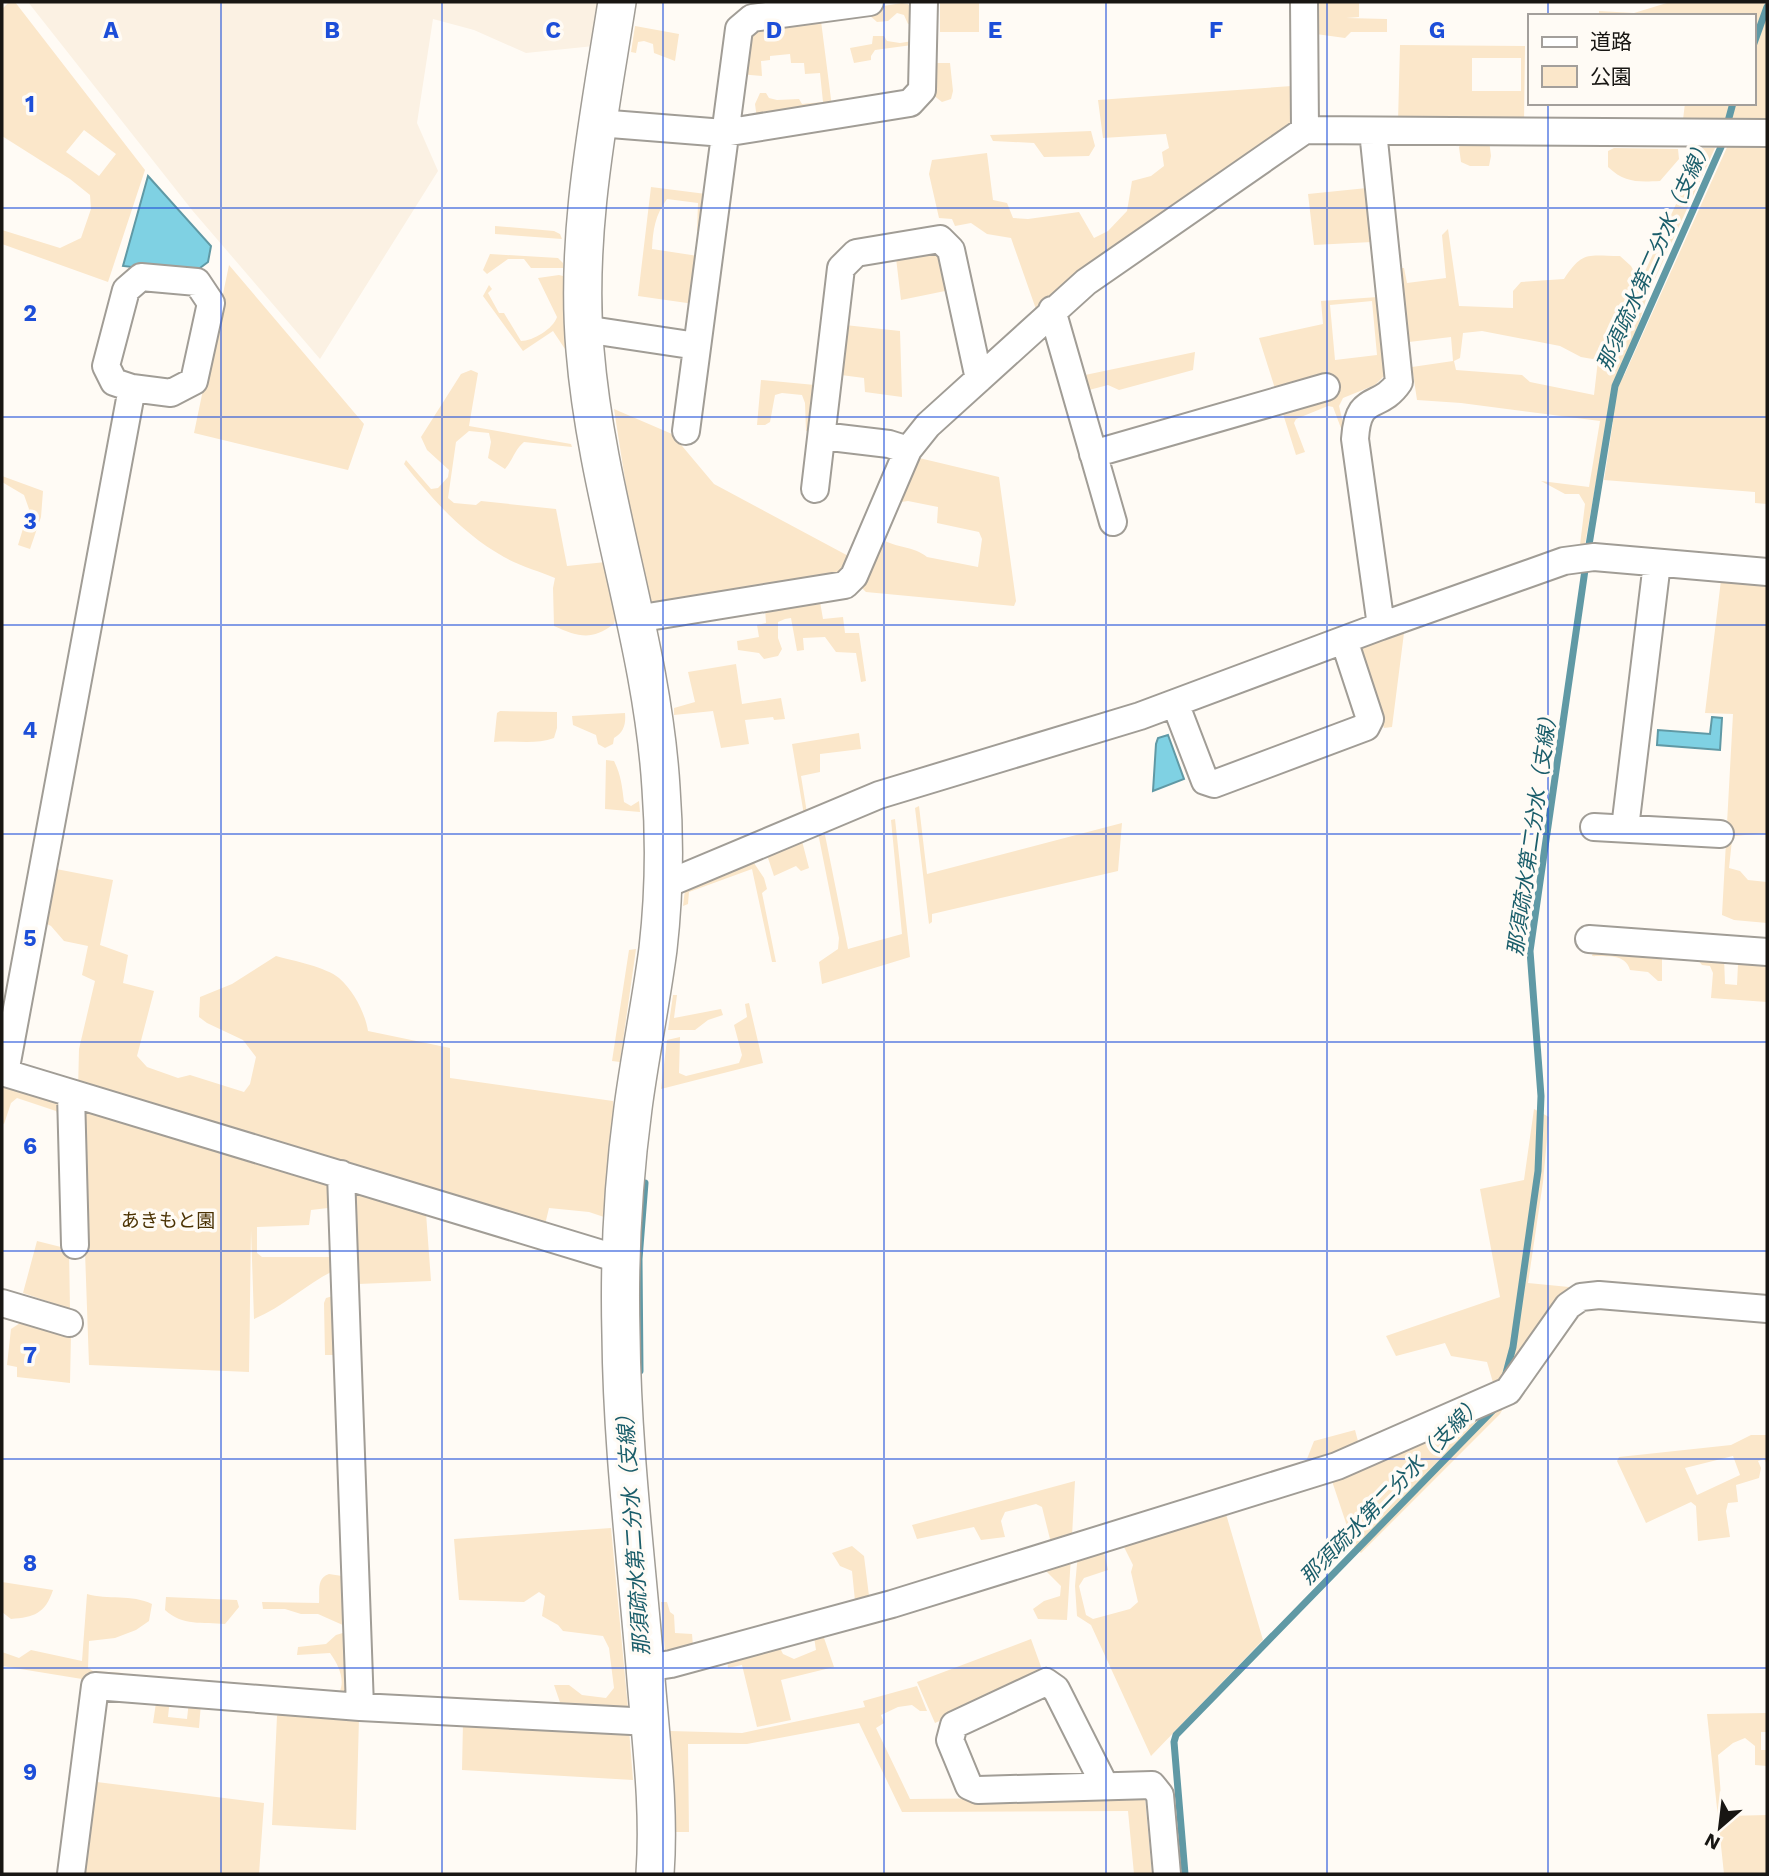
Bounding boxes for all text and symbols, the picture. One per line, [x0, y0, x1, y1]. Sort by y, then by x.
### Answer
legend [1528, 14, 1755, 105]
text: A [103, 17, 119, 44]
text: B [324, 17, 340, 44]
text: C [545, 17, 561, 44]
text: D [766, 17, 782, 44]
text: E [988, 17, 1002, 44]
text: F [1209, 17, 1223, 44]
text: G [1429, 17, 1445, 44]
text: 道路 [1590, 29, 1632, 54]
text: 公園 [1590, 64, 1632, 89]
text: 1 [25, 91, 35, 118]
water label: 那須疏水第二分水（支線） [1591, 134, 1717, 374]
text: 2 [23, 300, 37, 327]
text: 3 [23, 508, 37, 535]
water label: 那須疏水第二分水（支線） [1502, 704, 1562, 958]
text: 4 [23, 717, 38, 744]
text: 5 [23, 925, 37, 952]
text: 6 [23, 1133, 37, 1160]
park label: あきもと園 [121, 1209, 215, 1232]
text: 7 [23, 1342, 37, 1369]
water label: 那須疏水第二分水（支線） [1294, 1391, 1488, 1589]
water label: 那須疏水第二分水（支線） [612, 1403, 654, 1657]
text: 8 [23, 1550, 37, 1577]
text: 9 [23, 1759, 37, 1786]
north arrow [1685, 1792, 1755, 1862]
text: N [1701, 1828, 1724, 1855]

